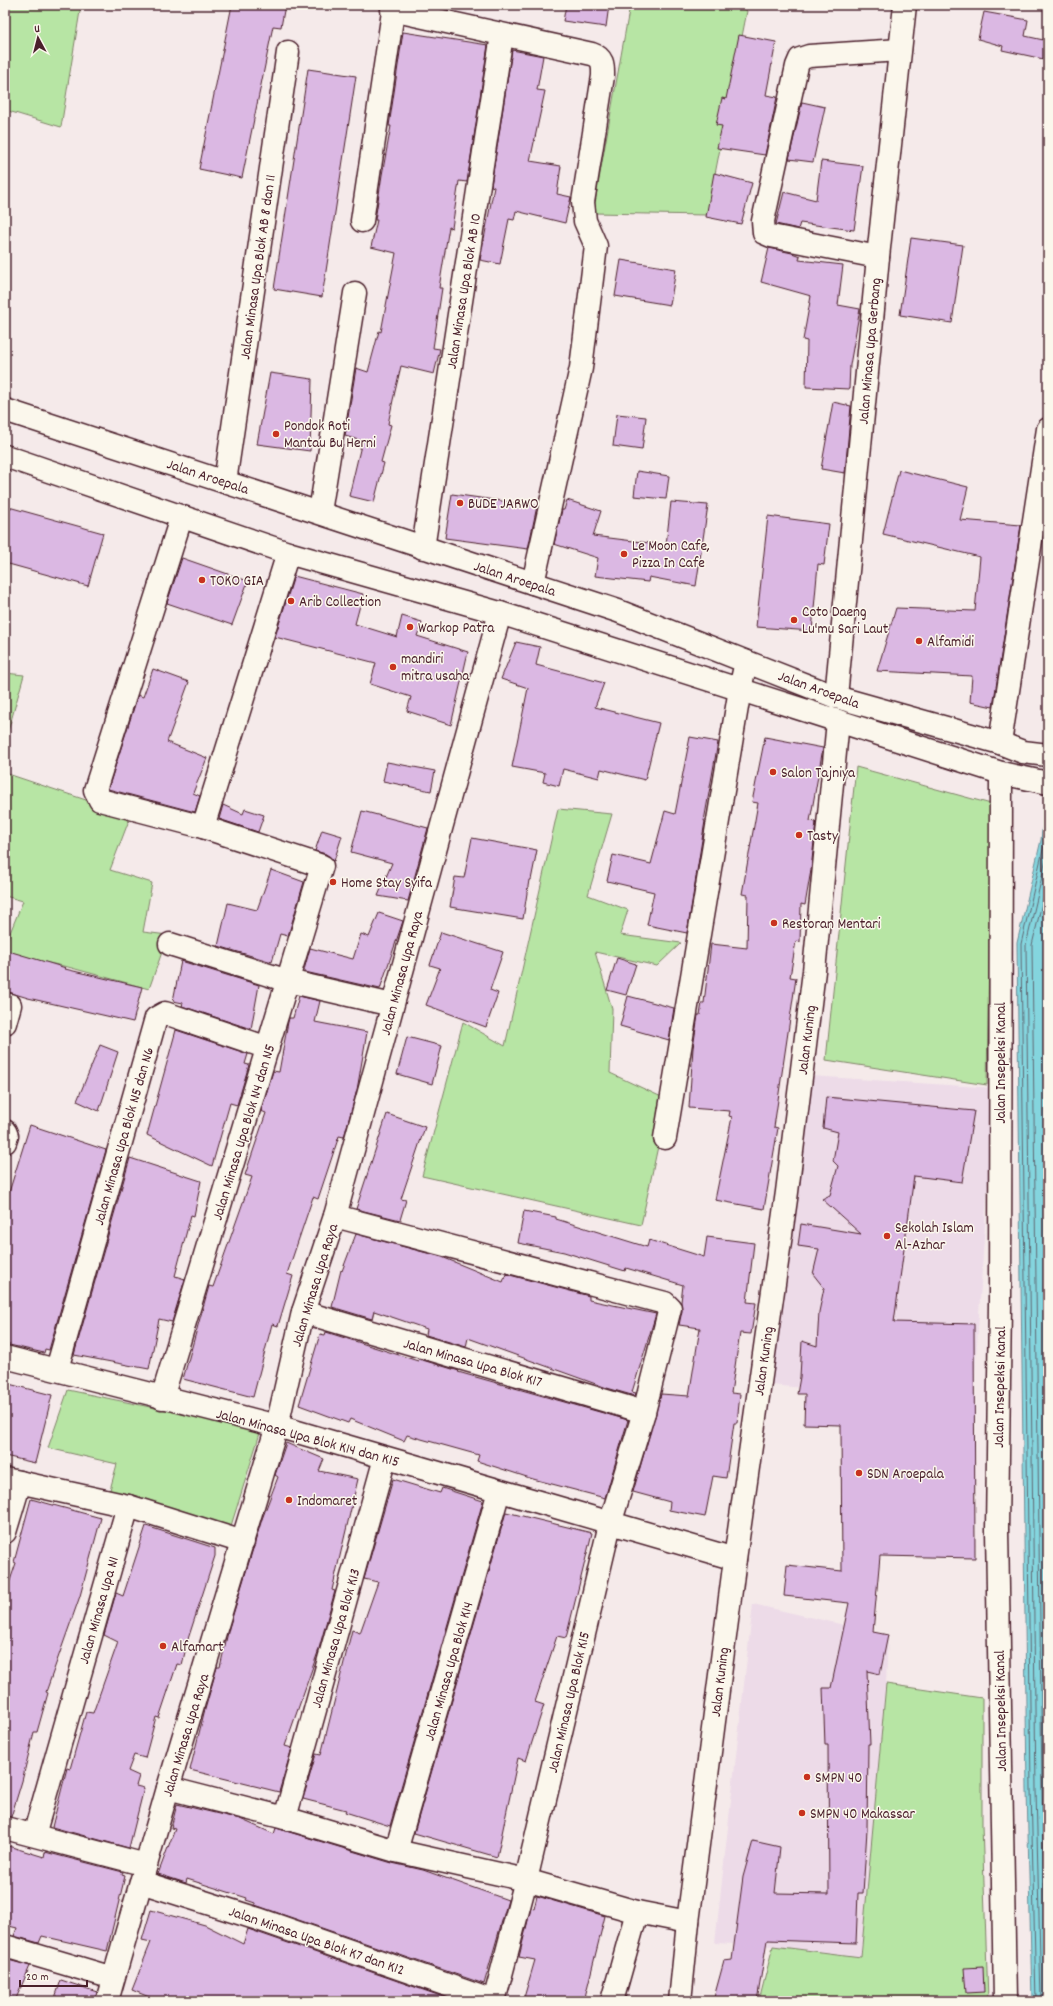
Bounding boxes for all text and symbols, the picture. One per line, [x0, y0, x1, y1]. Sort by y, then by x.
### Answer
north arrow [18, 18, 58, 58]
text: U [33, 22, 41, 38]
street label: Jalan Minasa Upa Blok AB 8 dan 11 [235, 173, 283, 361]
street label: Jalan Minasa Upa Blok AB 10 [442, 212, 488, 371]
street label: Jalan Minasa Upa Gerbang [854, 277, 888, 425]
place label: Pondok Roti Mantau Bu Herni [284, 416, 376, 455]
marker: Pondok Roti Mantau Bu Herni [271, 429, 281, 439]
street label: Jalan Aroepala [164, 454, 252, 502]
place label: BUDE JARWO [468, 494, 539, 516]
marker: BUDE JARWO [455, 498, 465, 508]
place label: Le Moon Cafe, Pizza In Cafe [632, 536, 710, 575]
marker: Le Moon Cafe, Pizza In Cafe [619, 549, 629, 559]
street label: Jalan Aroepala [471, 556, 559, 604]
place label: TOKO GIA [210, 571, 264, 593]
marker: TOKO GIA [197, 575, 207, 585]
place label: Arib Collection [299, 592, 381, 614]
marker: Arib Collection [286, 596, 296, 606]
place label: Coto Daeng Lu'mu Sari Laut [802, 602, 889, 641]
marker: Coto Daeng Lu'mu Sari Laut [789, 615, 799, 625]
place label: Warkop Patra [418, 618, 495, 640]
marker: Warkop Patra [405, 622, 415, 632]
place label: Alfamidi [927, 632, 974, 654]
marker: Alfamidi [914, 636, 924, 646]
place label: mandiri mitra usaha [401, 649, 470, 688]
marker: mandiri mitra usaha [388, 662, 398, 672]
street label: Jalan Aroepala [775, 666, 863, 716]
place label: Salon Tajniya [781, 763, 856, 785]
marker: Salon Tajniya [768, 767, 778, 777]
place label: Tasty [807, 826, 839, 848]
marker: Tasty [794, 830, 804, 840]
place label: Home Stay Syifa [341, 873, 433, 895]
marker: Home Stay Syifa [328, 877, 338, 887]
street label: Jalan Minasa Upa Raya [376, 908, 430, 1038]
place label: Restoran Mentari [782, 914, 881, 936]
marker: Restoran Mentari [769, 918, 779, 928]
street label: Jalan Insepeksi Kanal [991, 1002, 1013, 1124]
street label: Jalan Kuning [793, 1004, 823, 1076]
street label: Jalan Minasa Upa Blok N4 dan N5 [208, 1042, 282, 1223]
street label: Jalan Minasa Upa Blok N5 dan N6 [89, 1045, 161, 1228]
place label: Sekolah Islam Al-Azhar [895, 1218, 974, 1257]
street label: Jalan Minasa Upa Raya [287, 1220, 345, 1350]
marker: Sekolah Islam Al-Azhar [882, 1231, 892, 1241]
street label: Jalan Kuning [749, 1325, 781, 1397]
street label: Jalan Insepeksi Kanal [989, 1326, 1013, 1448]
street label: Jalan Minasa Upa Blok K17 [401, 1334, 545, 1394]
street label: Jalan Minasa Upa Blok K14 dan K15 [213, 1404, 402, 1474]
place label: SDN Aroepala [867, 1464, 945, 1486]
marker: SDN Aroepala [854, 1468, 864, 1478]
place label: Indomaret [297, 1491, 358, 1513]
marker: Indomaret [284, 1495, 294, 1505]
street label: Jalan Minasa Upa N1 [74, 1554, 126, 1667]
street label: Jalan Minasa Upa Blok K13 [306, 1566, 367, 1711]
street label: Jalan Minasa Upa Blok K14 [420, 1599, 480, 1744]
street label: Jalan Minasa Upa Blok K15 [543, 1630, 597, 1775]
place label: Alfamart [171, 1637, 224, 1659]
marker: Alfamart [158, 1641, 168, 1651]
street label: Jalan Kuning [706, 1646, 736, 1718]
street label: Jalan Insepeksi Kanal [990, 1650, 1014, 1772]
street label: Jalan Minasa Upa Raya [158, 1670, 216, 1800]
place label: SMPN 40 [815, 1768, 862, 1790]
marker: SMPN 40 [802, 1772, 812, 1782]
place label: SMPN 40 Makassar [810, 1804, 916, 1826]
marker: SMPN 40 Makassar [797, 1808, 807, 1818]
street label: Jalan Minasa Upa Blok K7 dan K12 [225, 1901, 407, 1982]
scale bar [20, 1962, 87, 1988]
text: 20 m [26, 1969, 49, 1986]

